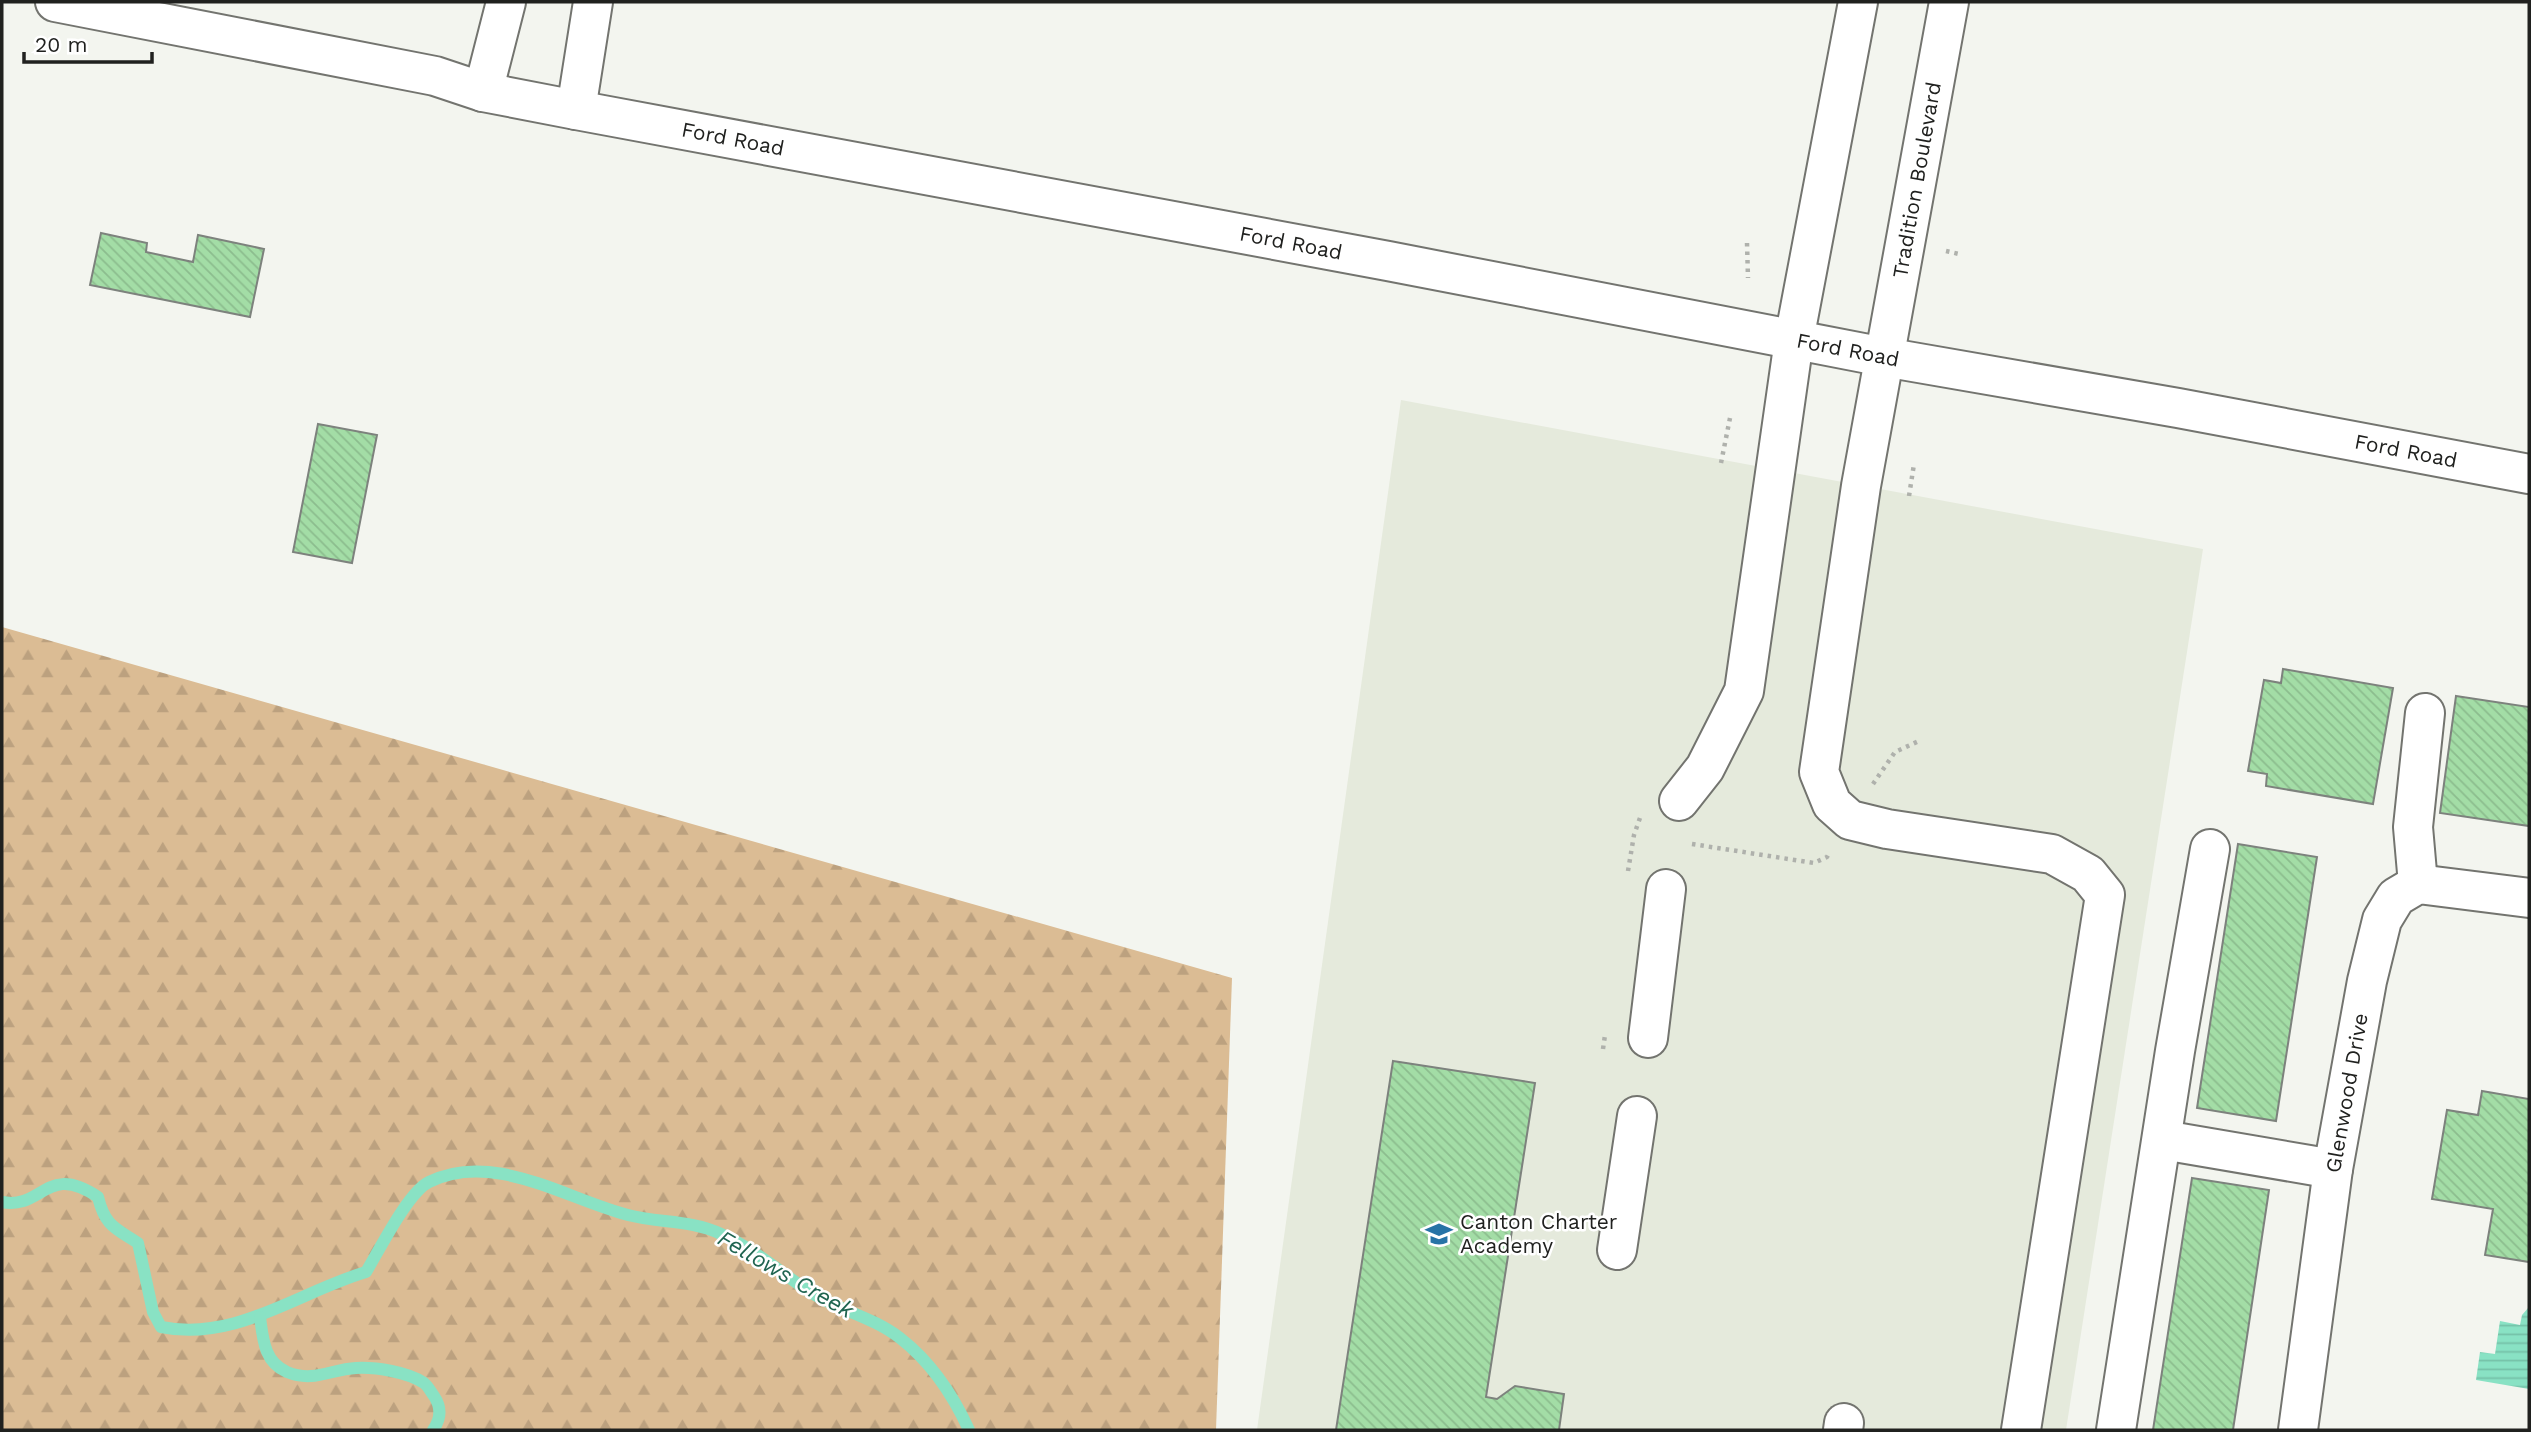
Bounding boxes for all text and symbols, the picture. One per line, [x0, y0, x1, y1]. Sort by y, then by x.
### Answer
scale bar [24, 21, 152, 65]
text: 20 m [35, 32, 87, 57]
street label: Tradition Boulevard [1887, 80, 1946, 280]
street label: Ford Road [680, 116, 787, 161]
street label: Ford Road [1238, 220, 1345, 265]
street label: Ford Road [1795, 327, 1902, 372]
street label: Ford Road [2353, 428, 2460, 473]
street label: Glenwood Drive [2320, 1011, 2373, 1175]
place label: Canton Charter Academy [1460, 1209, 1618, 1258]
school or university icon: Canton Charter Academy [1424, 1219, 1454, 1249]
water label: Fellows Creek [713, 1225, 860, 1325]

